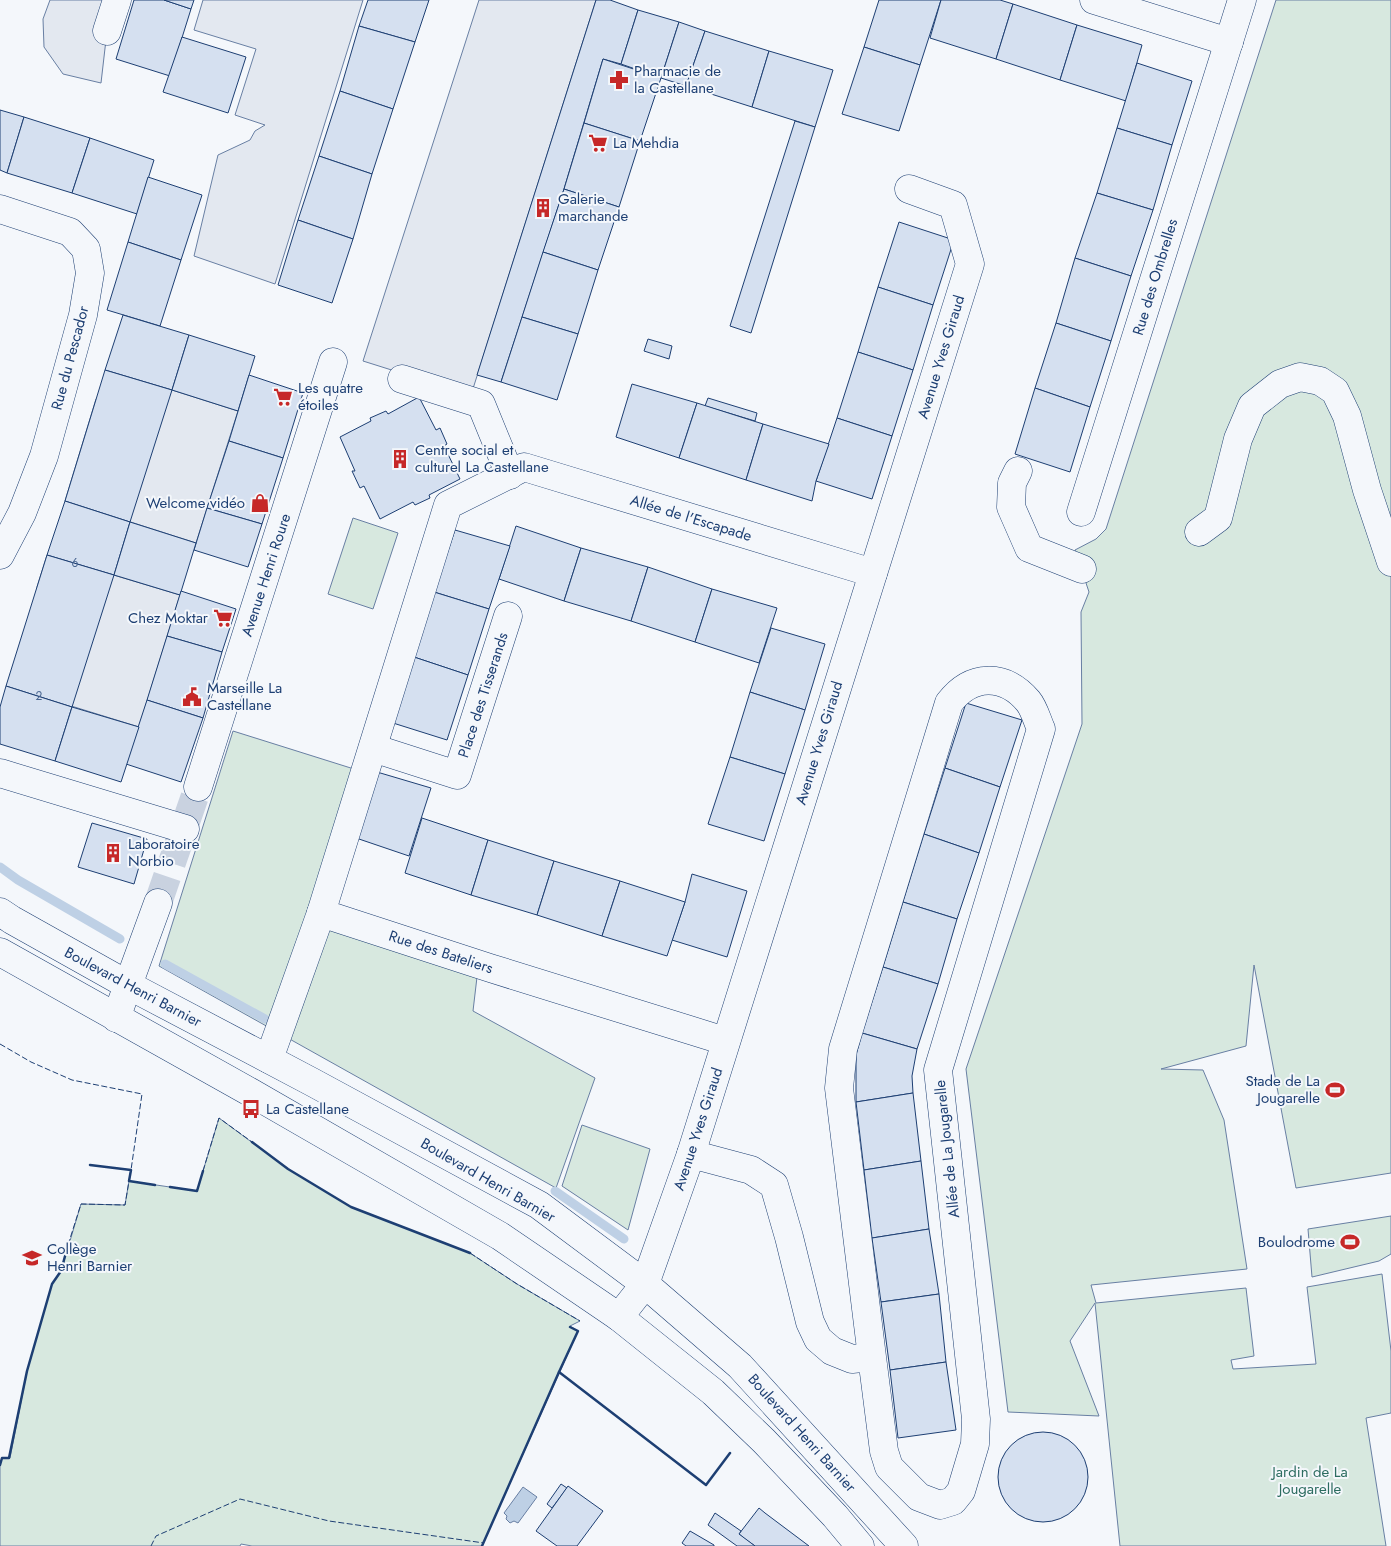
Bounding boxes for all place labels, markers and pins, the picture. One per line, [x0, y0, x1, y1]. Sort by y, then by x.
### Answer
place label: Pharmacie de la Castellane [634, 60, 721, 99]
pharmacy icon: Pharmacie de la Castellane [608, 69, 630, 91]
supermarket icon: La Mehdia [587, 132, 609, 154]
place label: La Mehdia [613, 132, 679, 154]
place label: Galerie marchande [558, 188, 629, 227]
building icon: Galerie marchande [532, 197, 554, 219]
place label: Les quatre étoiles [298, 377, 363, 416]
supermarket icon: Les quatre étoiles [272, 386, 294, 408]
place label: Centre social et culturel La Castellane [415, 439, 549, 478]
building icon: Centre social et culturel La Castellane [389, 448, 411, 470]
place label: Welcome vidéo [146, 492, 245, 514]
shop icon: Welcome vidéo [249, 492, 271, 514]
place label: Chez Moktar [128, 607, 209, 629]
supermarket icon: Chez Moktar [212, 607, 234, 629]
place label: Marseille La Castellane [207, 677, 282, 716]
public building icon: Marseille La Castellane [181, 686, 203, 708]
place label: Laboratoire Norbio [128, 833, 200, 872]
building icon: Laboratoire Norbio [102, 842, 124, 864]
place label: Stade de La Jougarelle [1245, 1070, 1320, 1109]
sports icon: Stade de La Jougarelle [1324, 1079, 1346, 1101]
bus stop icon: La Castellane [240, 1098, 262, 1120]
place label: La Castellane [266, 1098, 349, 1120]
place label: Boulodrome [1258, 1231, 1335, 1253]
sports icon: Boulodrome [1339, 1231, 1361, 1253]
place label: Collège Henri Barnier [47, 1238, 133, 1277]
school or university icon: Collège Henri Barnier [21, 1247, 43, 1269]

